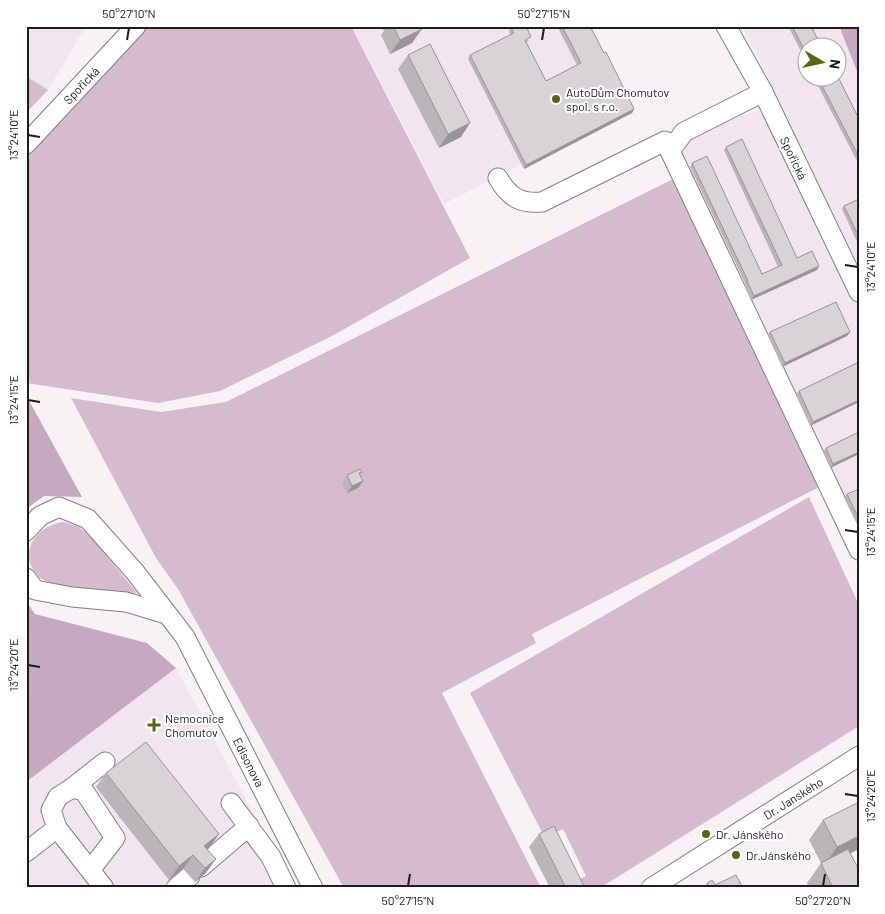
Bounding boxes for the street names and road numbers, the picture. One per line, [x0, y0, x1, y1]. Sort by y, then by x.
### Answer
street label: Spořická [60, 63, 102, 107]
street label: Spořická [778, 134, 810, 182]
street label: Edisonova [231, 735, 267, 789]
street label: Dr. Janského [761, 774, 825, 822]

